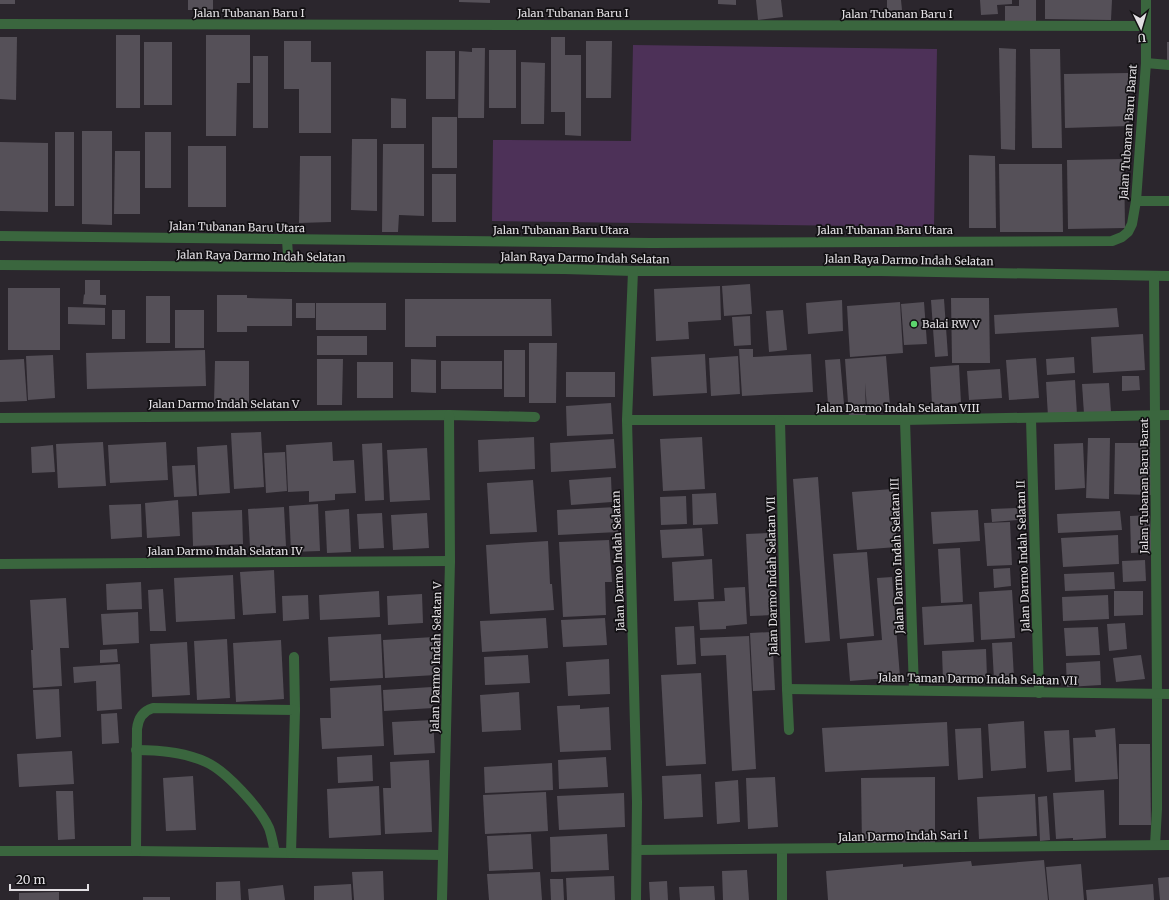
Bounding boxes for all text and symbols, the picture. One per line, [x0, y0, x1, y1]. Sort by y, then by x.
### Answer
street label: Jalan Tubanan Baru I [192, 6, 305, 20]
street label: Jalan Tubanan Baru I [516, 6, 629, 20]
street label: Jalan Tubanan Baru I [840, 7, 953, 21]
north arrow [1121, 8, 1161, 48]
text: U [1136, 31, 1147, 45]
street label: Jalan Tubanan Baru Barat [1116, 63, 1140, 201]
street label: Jalan Tubanan Baru Utara [168, 219, 305, 235]
street label: Jalan Tubanan Baru Utara [492, 223, 629, 237]
street label: Jalan Tubanan Baru Utara [816, 223, 953, 237]
street label: Jalan Raya Darmo Indah Selatan [175, 248, 346, 264]
street label: Jalan Raya Darmo Indah Selatan [499, 250, 670, 266]
street label: Jalan Raya Darmo Indah Selatan [823, 252, 994, 268]
place label: Balai RW V [922, 317, 980, 331]
marker: Balai RW V [909, 319, 919, 329]
street label: Jalan Darmo Indah Selatan V [148, 397, 300, 411]
street label: Jalan Darmo Indah Selatan VIII [815, 401, 980, 415]
street label: Jalan Tubanan Baru Barat [1137, 418, 1151, 555]
street label: Jalan Darmo Indah Selatan III [887, 478, 907, 635]
street label: Jalan Darmo Indah Selatan II [1013, 480, 1033, 633]
street label: Jalan Darmo Indah Selatan [609, 490, 627, 633]
street label: Jalan Darmo Indah Selatan VII [764, 496, 780, 657]
street label: Jalan Darmo Indah Selatan IV [146, 544, 303, 558]
street label: Jalan Darmo Indah Selatan V [428, 581, 444, 734]
street label: Jalan Taman Darmo Indah Selatan VII [877, 670, 1078, 688]
street label: Jalan Darmo Indah Sari I [837, 828, 968, 844]
scale bar [10, 866, 88, 892]
text: 20 m [16, 872, 45, 887]

